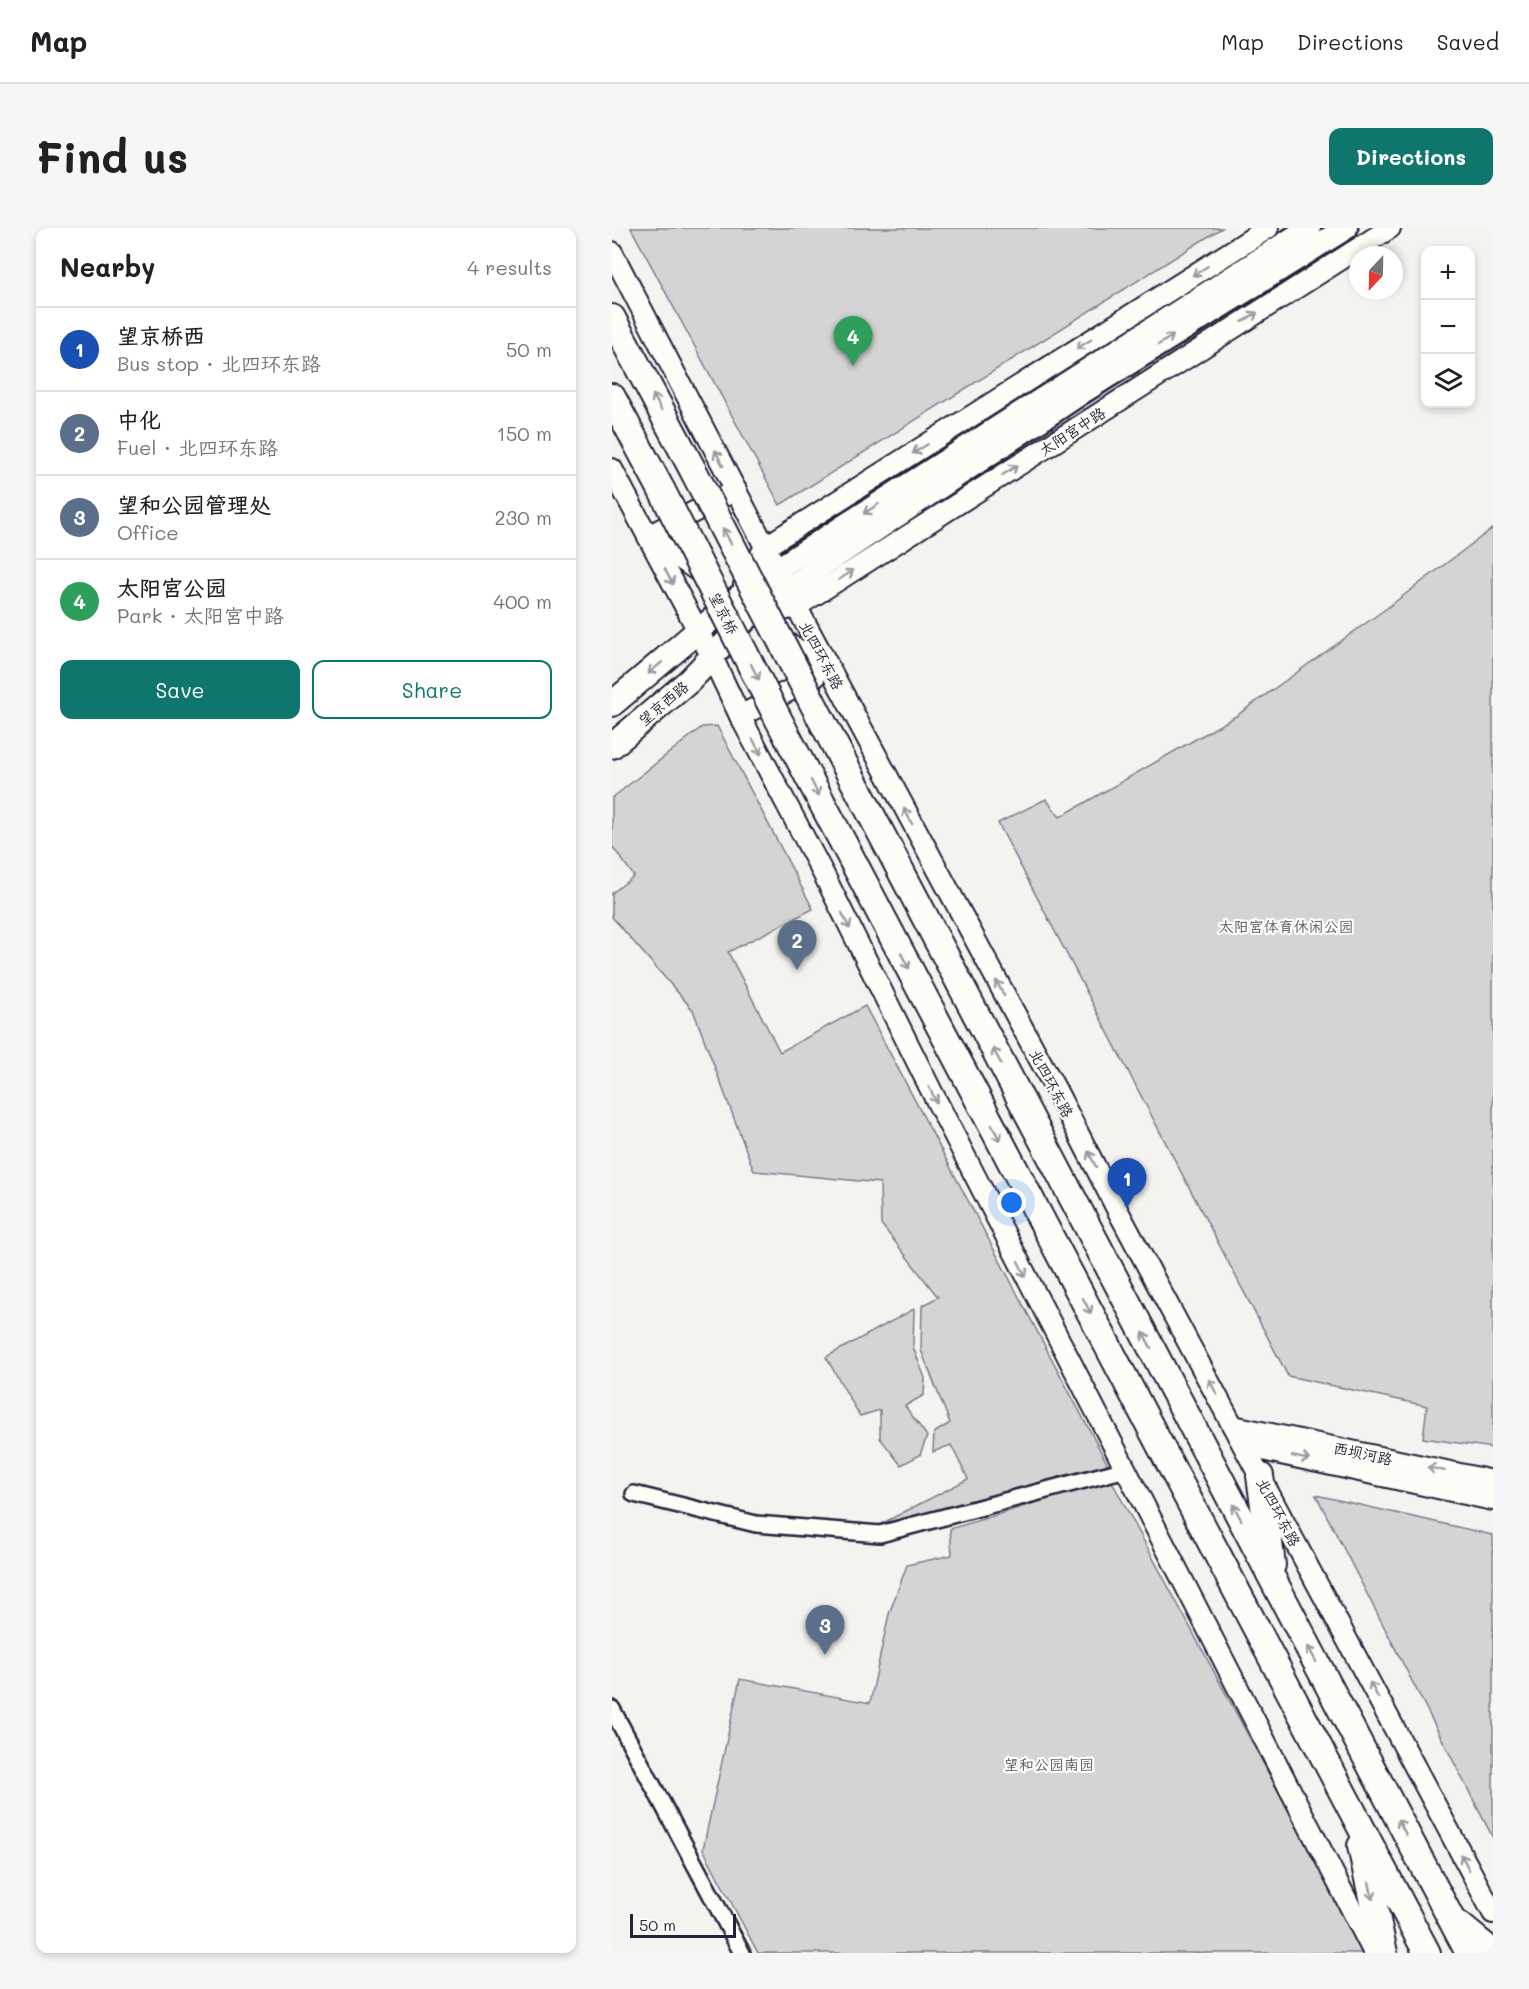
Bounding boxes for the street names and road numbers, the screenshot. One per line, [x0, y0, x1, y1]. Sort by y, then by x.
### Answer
street label: 太阳宫中路 [1035, 402, 1109, 460]
street label: 望京桥 [705, 588, 743, 638]
street label: 北四环东路 [796, 617, 848, 693]
street label: 望京西路 [634, 676, 692, 730]
street label: 北四环东路 [1026, 1045, 1078, 1121]
street label: 西坝河路 [1332, 1437, 1394, 1469]
street label: 北四环东路 [1253, 1474, 1305, 1550]

